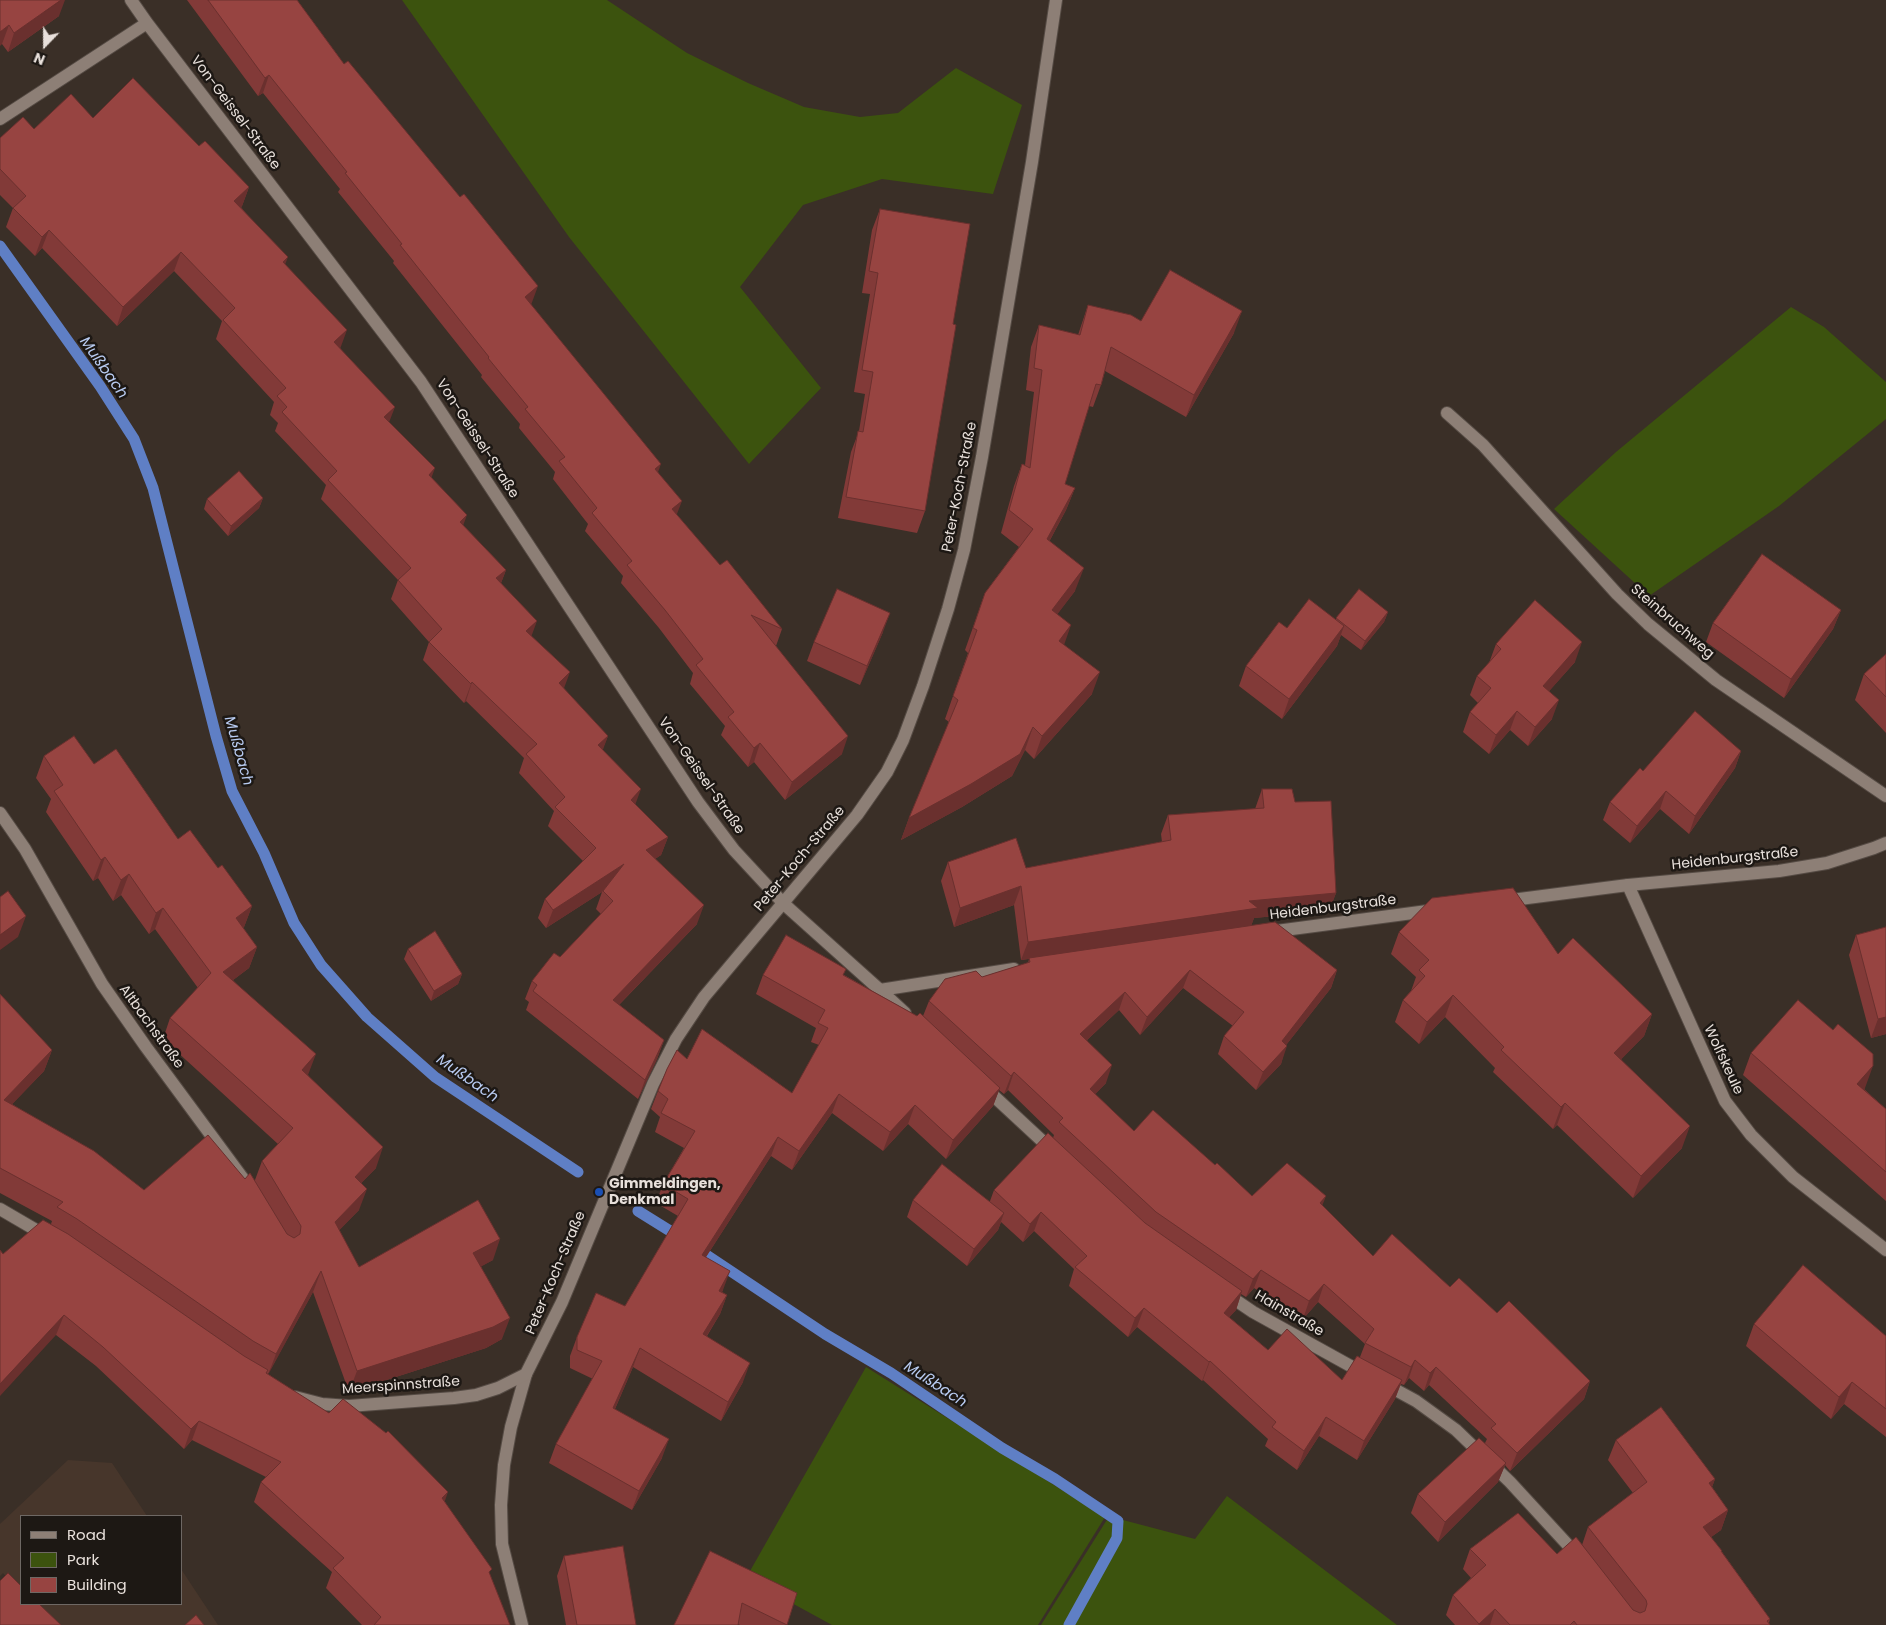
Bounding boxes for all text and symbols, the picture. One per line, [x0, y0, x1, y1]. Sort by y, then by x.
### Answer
north arrow [20, 20, 70, 70]
text: N [31, 48, 48, 70]
street label: Von-Geissel-Straße [187, 53, 283, 173]
water label: Mußbach [75, 334, 131, 402]
street label: Von-Geissel-Straße [432, 376, 522, 502]
street label: Peter-Koch-Straße [939, 420, 981, 554]
street label: Steinbruchweg [1627, 581, 1717, 663]
water label: Mußbach [220, 714, 256, 788]
street label: Von-Geissel-Straße [654, 714, 748, 838]
street label: Peter-Koch-Straße [751, 803, 849, 915]
street label: Heidenburgstraße [1671, 844, 1799, 874]
street label: Heidenburgstraße [1269, 892, 1397, 924]
street label: Altbachstraße [115, 982, 187, 1072]
street label: Wolfskeule [1700, 1022, 1746, 1098]
water label: Mußbach [433, 1051, 501, 1107]
place label: Gimmeldingen, Denkmal [609, 1176, 721, 1208]
marker: Gimmeldingen, Denkmal [593, 1186, 605, 1198]
street label: Peter-Koch-Straße [522, 1209, 590, 1337]
street label: Hainstraße [1252, 1288, 1326, 1340]
water label: Mußbach [900, 1358, 970, 1412]
street label: Meerspinnstraße [342, 1374, 460, 1398]
legend [20, 1515, 182, 1605]
text: Road [67, 1524, 106, 1545]
text: Park [67, 1549, 99, 1570]
text: Building [67, 1574, 127, 1595]

